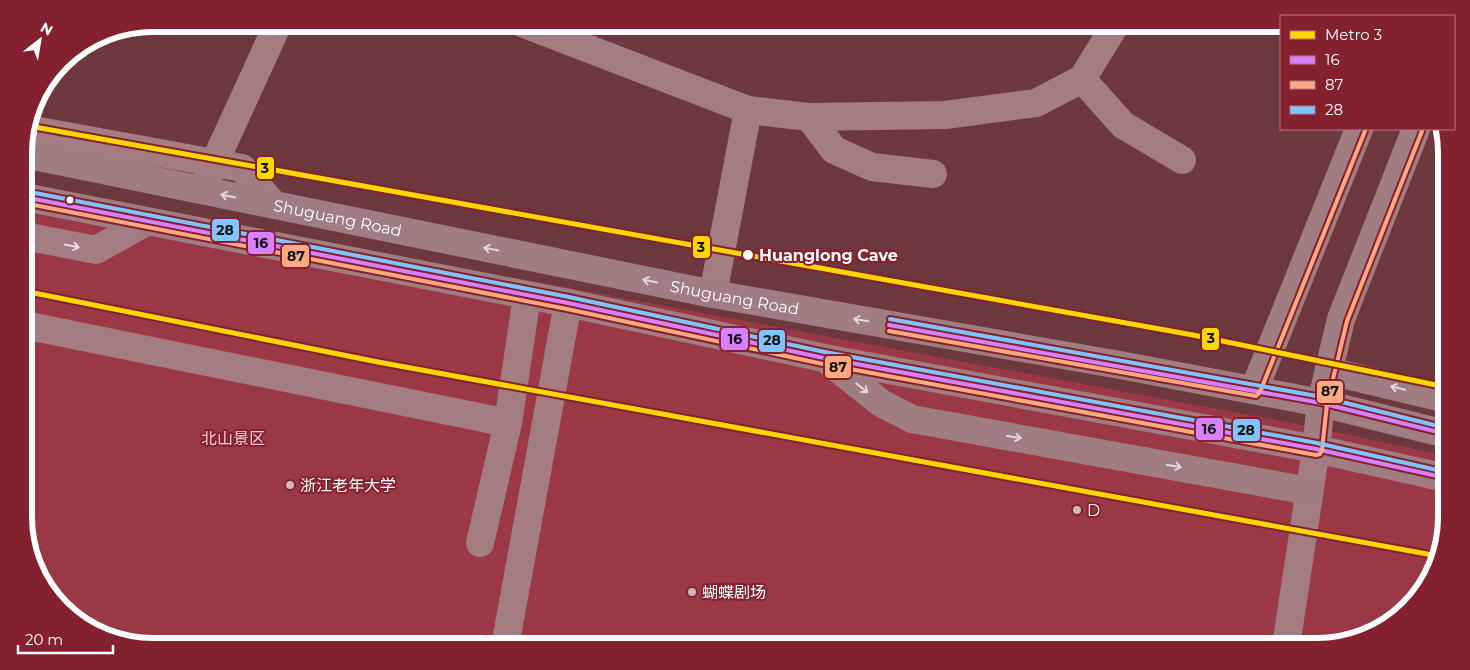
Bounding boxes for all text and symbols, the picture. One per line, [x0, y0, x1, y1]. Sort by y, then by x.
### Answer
north arrow [15, 15, 65, 65]
legend [1280, 15, 1455, 130]
text: N [37, 18, 56, 39]
text: Metro 3 [1325, 25, 1382, 44]
text: 16 [1325, 50, 1340, 69]
text: 87 [1325, 75, 1344, 94]
text: 28 [1325, 100, 1343, 119]
line badge: 3 [256, 156, 275, 180]
text: 3 [260, 159, 269, 177]
one-way arrow [221, 190, 237, 200]
unlabelled marker [65, 195, 75, 205]
street label: Shuguang Road [272, 195, 403, 240]
line badge: 28 [211, 218, 240, 242]
text: 28 [216, 221, 234, 239]
line badge: 16 [247, 231, 275, 255]
text: 16 [254, 234, 268, 252]
line badge: 3 [692, 235, 711, 259]
text: 3 [696, 238, 705, 256]
one-way arrow [64, 241, 80, 251]
line badge: 87 [281, 244, 310, 268]
one-way arrow [483, 244, 499, 253]
place label: Huanglong Cave [759, 246, 898, 265]
text: 87 [287, 247, 305, 265]
marker: Huanglong Cave [741, 248, 755, 262]
one-way arrow [642, 276, 658, 285]
street label: Shuguang Road [669, 276, 801, 318]
one-way arrow [854, 314, 870, 324]
line badge: 16 [720, 327, 749, 351]
line badge: 3 [1201, 327, 1220, 351]
line badge: 28 [758, 329, 786, 353]
text: 3 [1206, 329, 1215, 347]
text: 16 [728, 330, 742, 348]
text: 28 [763, 331, 781, 349]
line badge: 87 [824, 355, 852, 379]
text: 87 [829, 358, 847, 376]
line badge: 87 [1316, 380, 1344, 404]
text: 87 [1321, 382, 1339, 400]
one-way arrow [855, 383, 868, 394]
one-way arrow [1391, 383, 1407, 392]
line badge: 16 [1195, 417, 1224, 441]
line badge: 28 [1232, 418, 1261, 442]
text: 16 [1202, 420, 1216, 438]
text: 28 [1237, 421, 1255, 439]
park label: 北山景区 [201, 429, 265, 448]
one-way arrow [1006, 433, 1022, 443]
one-way arrow [1166, 462, 1182, 472]
place label: 浙江老年大学 [300, 476, 396, 495]
marker: 浙江老年大学 [284, 479, 296, 491]
place label: D [1087, 501, 1100, 520]
marker: D [1071, 504, 1083, 516]
place label: 蝴蝶剧场 [702, 583, 766, 602]
marker: 蝴蝶剧场 [686, 586, 698, 598]
scale bar [18, 622, 112, 654]
text: 20 m [25, 630, 63, 649]

